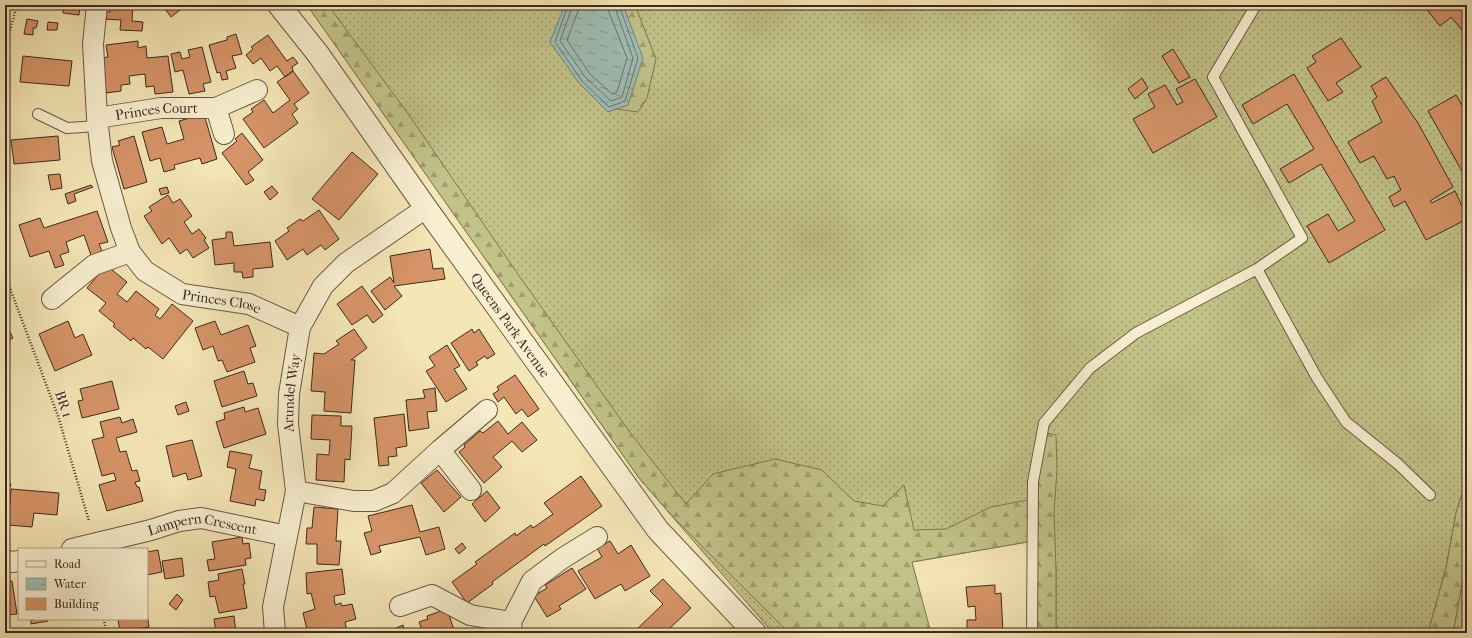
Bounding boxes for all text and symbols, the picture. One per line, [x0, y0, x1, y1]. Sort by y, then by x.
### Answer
street label: Princes Court [114, 100, 198, 124]
street label: Queens Park Avenue [466, 270, 553, 381]
street label: Princes Close [181, 286, 264, 317]
street label: Arundel Way [280, 352, 305, 434]
street label: BR 1 [51, 389, 76, 420]
street label: Lampern Crescent [146, 510, 258, 540]
legend [18, 548, 148, 620]
text: Road [54, 557, 81, 571]
text: Water [53, 577, 87, 591]
text: Building [54, 597, 99, 611]

